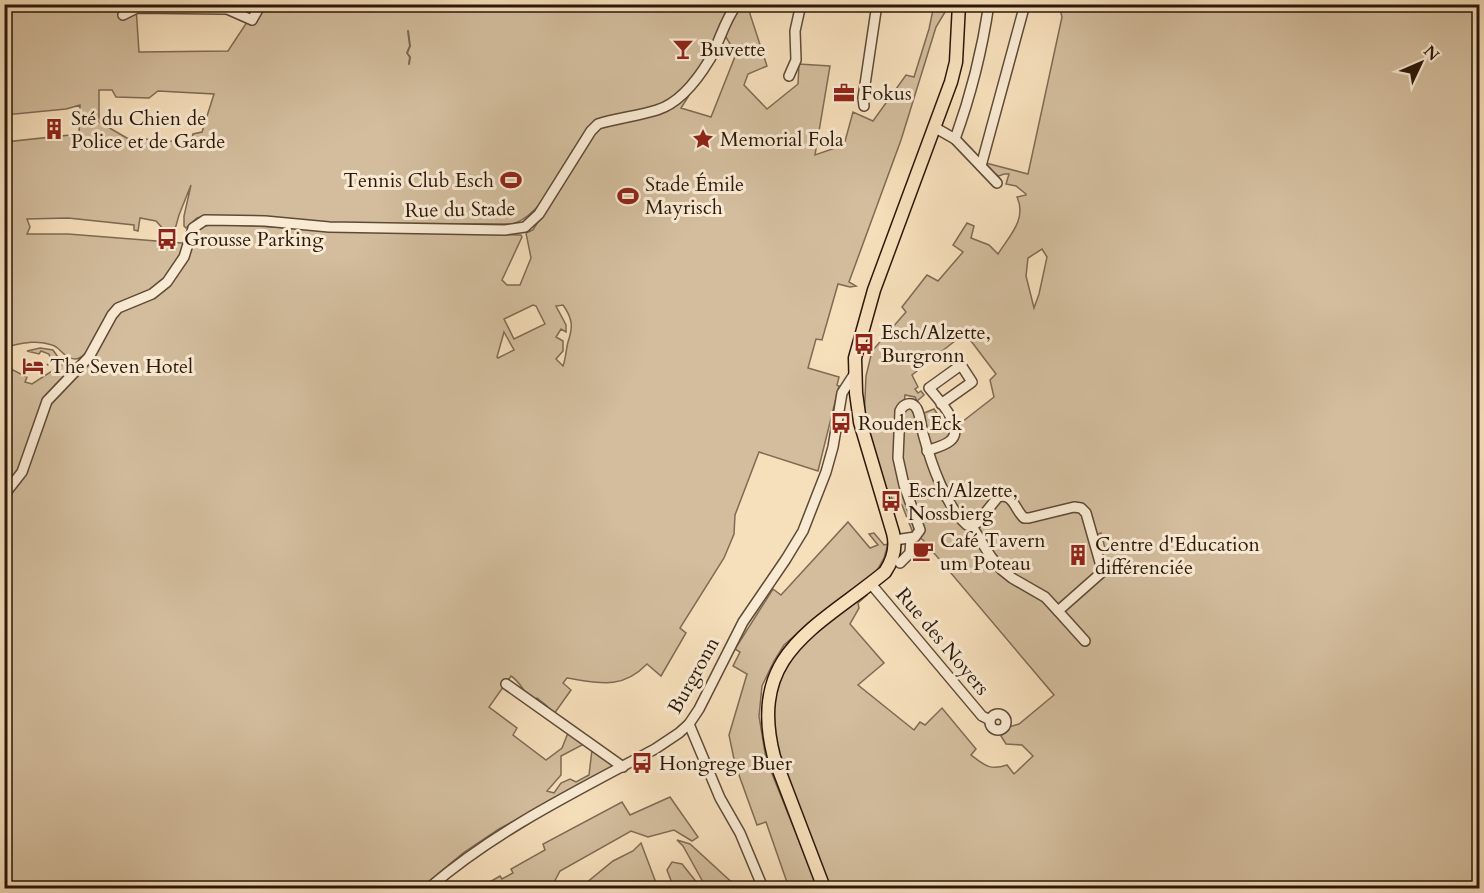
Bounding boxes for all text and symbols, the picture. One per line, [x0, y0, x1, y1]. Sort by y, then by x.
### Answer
north arrow [1391, 33, 1451, 93]
place label: Buvette [700, 36, 766, 63]
bar icon: Buvette [671, 37, 695, 61]
text: N [1418, 41, 1444, 66]
place label: Fokus [861, 80, 912, 107]
office icon: Fokus [832, 81, 856, 105]
place label: Sté du Chien de Police et de Garde [71, 105, 225, 155]
building icon: Sté du Chien de Police et de Garde [42, 117, 66, 141]
place label: Memorial Fola [720, 126, 844, 153]
place icon: Memorial Fola [691, 127, 715, 151]
place label: Tennis Club Esch [343, 167, 494, 194]
sports icon: Tennis Club Esch [499, 168, 523, 192]
place label: Stade Émile Mayrisch [645, 171, 744, 221]
sports icon: Stade Émile Mayrisch [616, 184, 640, 208]
street label: Rue du Stade [404, 195, 516, 224]
place label: Grousse Parking [184, 226, 324, 253]
bus stop icon: Grousse Parking [155, 227, 179, 251]
place label: Esch/Alzette, Burgronn [881, 319, 991, 369]
bus stop icon: Esch/Alzette, Burgronn [852, 332, 876, 356]
place label: The Seven Hotel [50, 353, 193, 380]
hotel icon: The Seven Hotel [21, 354, 45, 378]
place label: Rouden Eck [858, 410, 963, 437]
bus stop icon: Rouden Eck [829, 411, 853, 435]
place label: Esch/Alzette, Nossbierg [908, 477, 1018, 527]
bus stop icon: Esch/Alzette, Nossbierg [879, 489, 903, 513]
place label: Café Tavern um Poteau [940, 527, 1046, 577]
place label: Centre d'Education différenciée [1095, 531, 1260, 581]
cafe icon: Café Tavern um Poteau [911, 539, 935, 563]
building icon: Centre d'Education différenciée [1066, 543, 1090, 567]
street label: Rue des Noyers [890, 582, 996, 701]
street label: Burgronn [661, 631, 726, 718]
place label: Hongrege Buer [659, 750, 793, 777]
bus stop icon: Hongrege Buer [630, 751, 654, 775]

